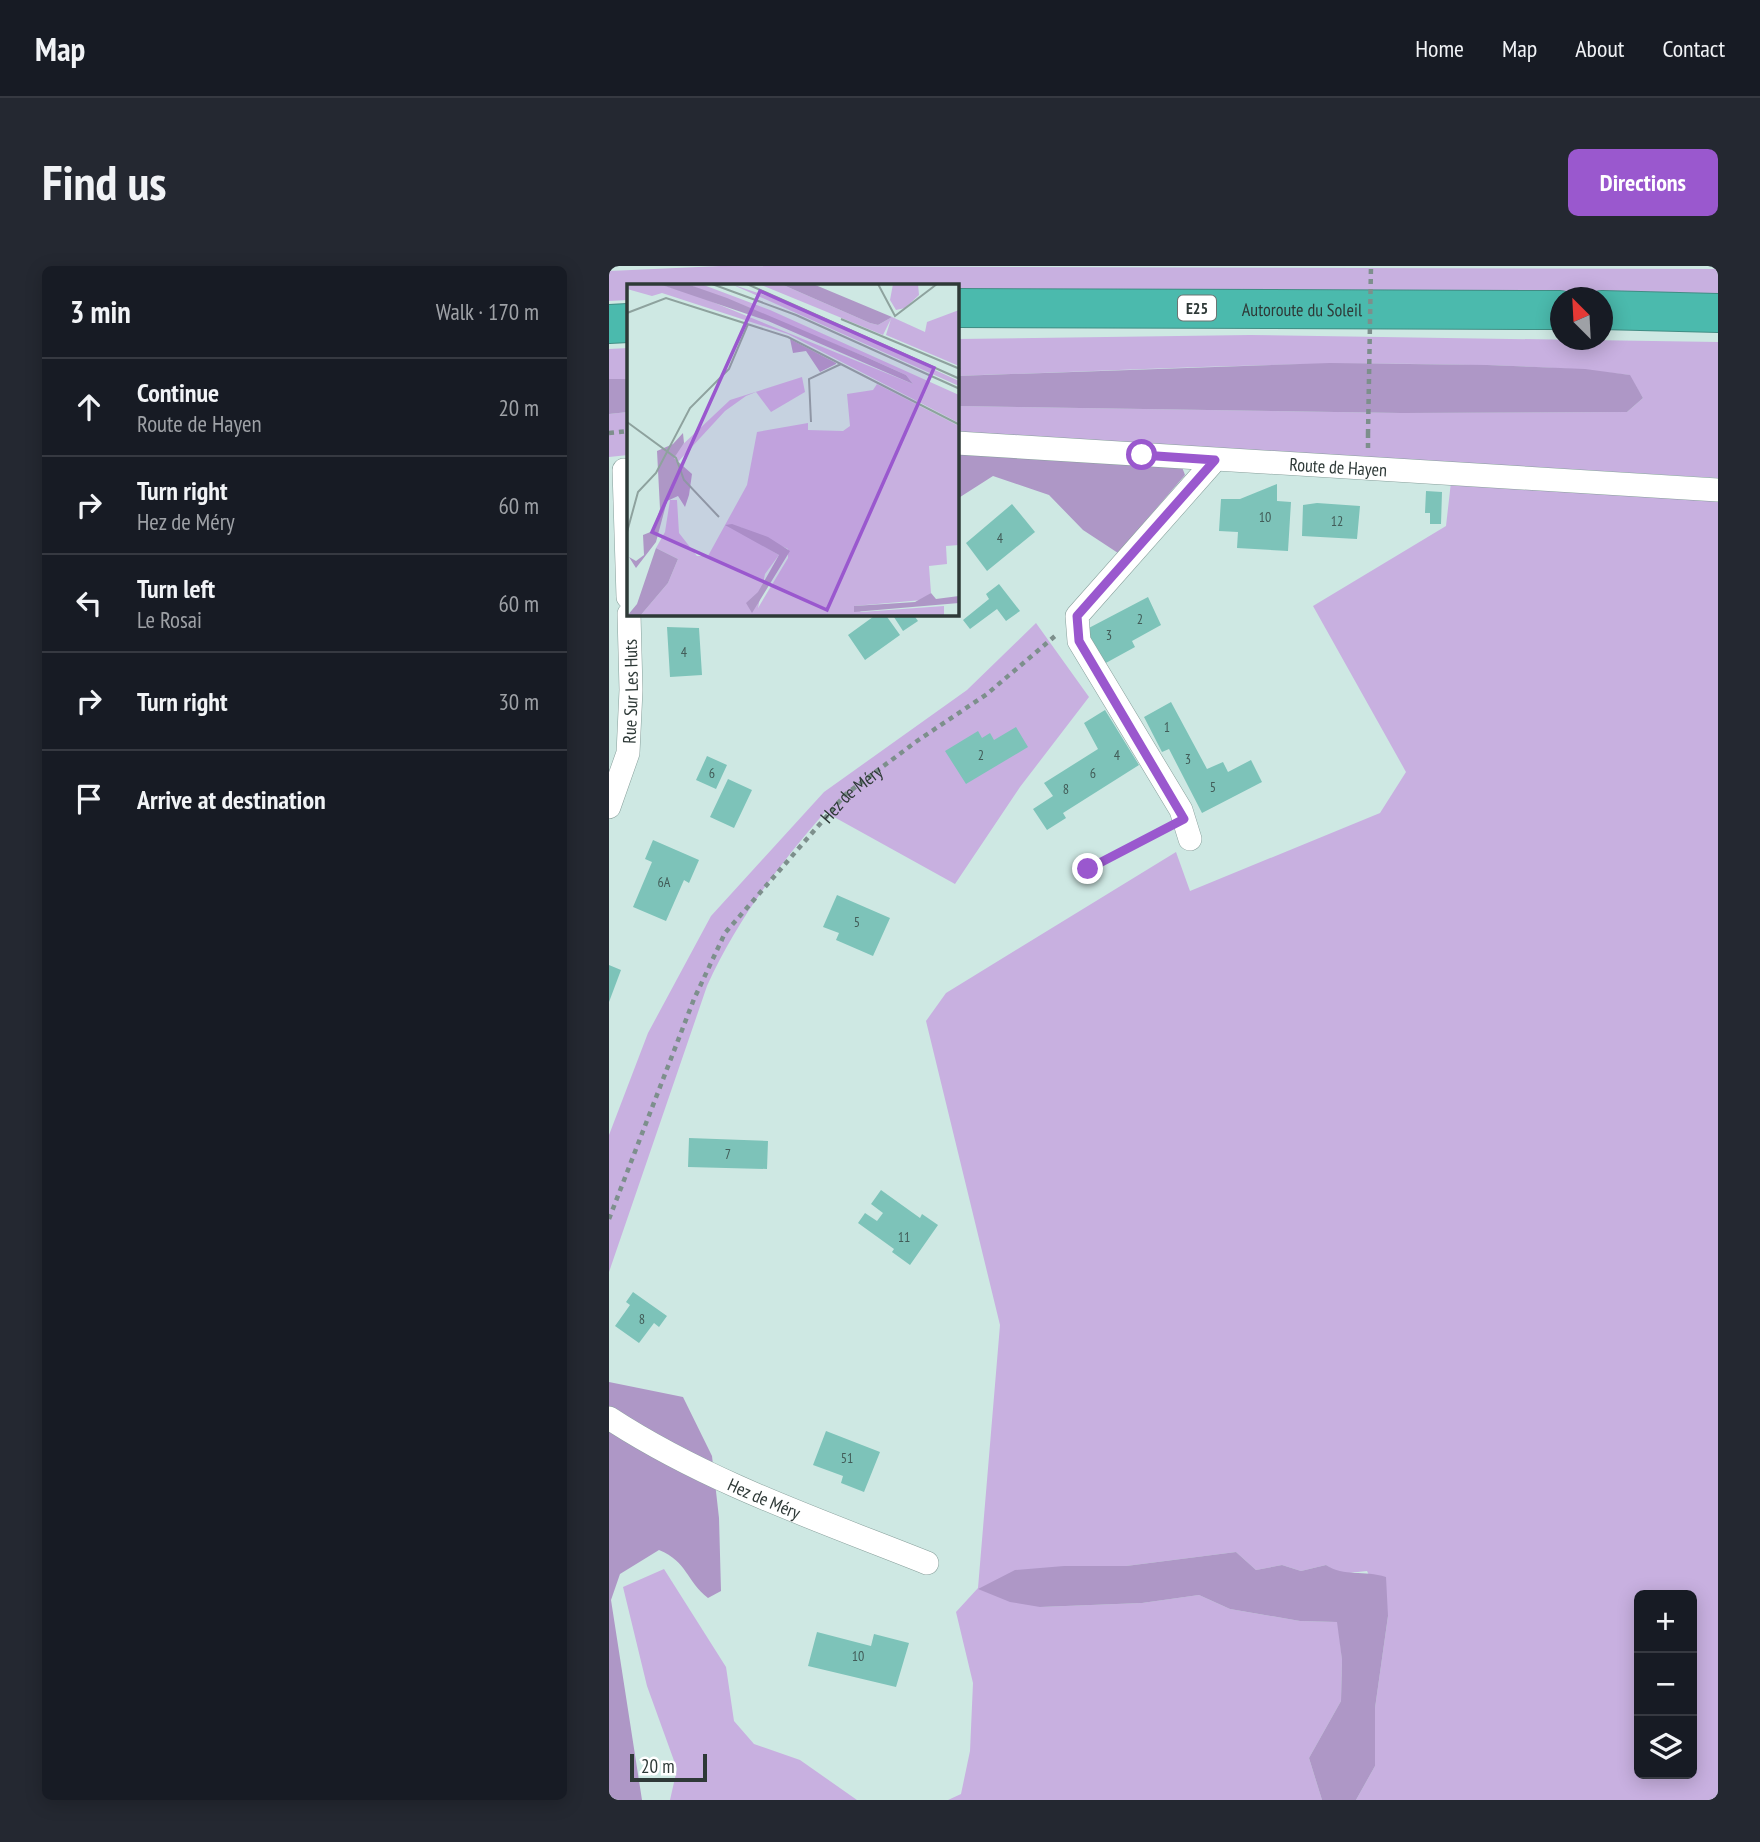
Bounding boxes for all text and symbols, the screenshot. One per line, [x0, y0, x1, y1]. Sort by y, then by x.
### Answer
text: Map [35, 27, 85, 70]
text: Home [1415, 33, 1464, 64]
text: Map [1502, 33, 1537, 64]
text: About [1575, 33, 1624, 64]
text: Contact [1662, 33, 1725, 64]
button: Directions [1568, 149, 1718, 216]
text: Find us [42, 150, 166, 214]
inset map [627, 284, 959, 616]
north arrow [1550, 287, 1613, 350]
text: 3 min [70, 292, 131, 331]
road number: E25 [1178, 296, 1216, 320]
text: Walk · 170 m [436, 297, 539, 326]
street label: Autoroute du Soleil [1242, 297, 1363, 321]
text: Continue [137, 376, 219, 409]
icon: ahead [70, 388, 108, 426]
text: 20 m [498, 393, 539, 422]
text: Route de Hayen [137, 409, 262, 438]
route start [1126, 439, 1157, 470]
street label: Route de Hayen [1289, 452, 1388, 481]
text: Turn right [137, 474, 228, 507]
icon: right [70, 486, 108, 524]
text: 60 m [498, 491, 539, 520]
text: Hez de Méry [137, 507, 235, 536]
house number: 10 [1259, 508, 1271, 526]
house number: 12 [1331, 512, 1343, 530]
house number: 4 [997, 529, 1004, 547]
text: Turn left [137, 572, 215, 605]
icon: left [70, 584, 108, 622]
text: 60 m [498, 589, 539, 618]
text: Le Rosai [137, 605, 202, 634]
house number: 2 [1137, 610, 1143, 628]
house number: 3 [1106, 626, 1112, 644]
street label: Rue Sur Les Huts [617, 639, 643, 744]
house number: 4 [681, 643, 688, 661]
icon: right [70, 682, 108, 720]
text: Turn right [137, 685, 228, 718]
text: 30 m [498, 687, 539, 716]
house number: 1 [1164, 718, 1170, 736]
house number: 2 [978, 746, 984, 764]
house number: 4 [1114, 746, 1121, 764]
house number: 3 [1185, 750, 1191, 768]
street label: Hez de Méry [815, 759, 887, 827]
house number: 6 [709, 764, 715, 782]
house number: 6 [1090, 764, 1096, 782]
house number: 5 [1210, 778, 1216, 796]
icon: arrive [70, 780, 108, 818]
house number: 8 [1063, 780, 1069, 798]
text: Arrive at destination [137, 783, 326, 816]
route end [1072, 853, 1103, 884]
house number: 6A [658, 873, 671, 891]
house number: 5 [854, 913, 860, 931]
house number: 7 [725, 1145, 731, 1163]
house number: 11 [898, 1228, 910, 1246]
house number: 8 [639, 1310, 645, 1328]
house number: 51 [841, 1449, 853, 1467]
street label: Hez de Méry [724, 1472, 804, 1524]
map controls [1634, 1590, 1697, 1779]
button: + [1634, 1590, 1697, 1653]
house number: 10 [852, 1647, 864, 1665]
button: − [1634, 1653, 1697, 1716]
button: layers [1634, 1716, 1697, 1779]
scale bar [630, 1751, 707, 1783]
text: 20 m [641, 1754, 675, 1778]

